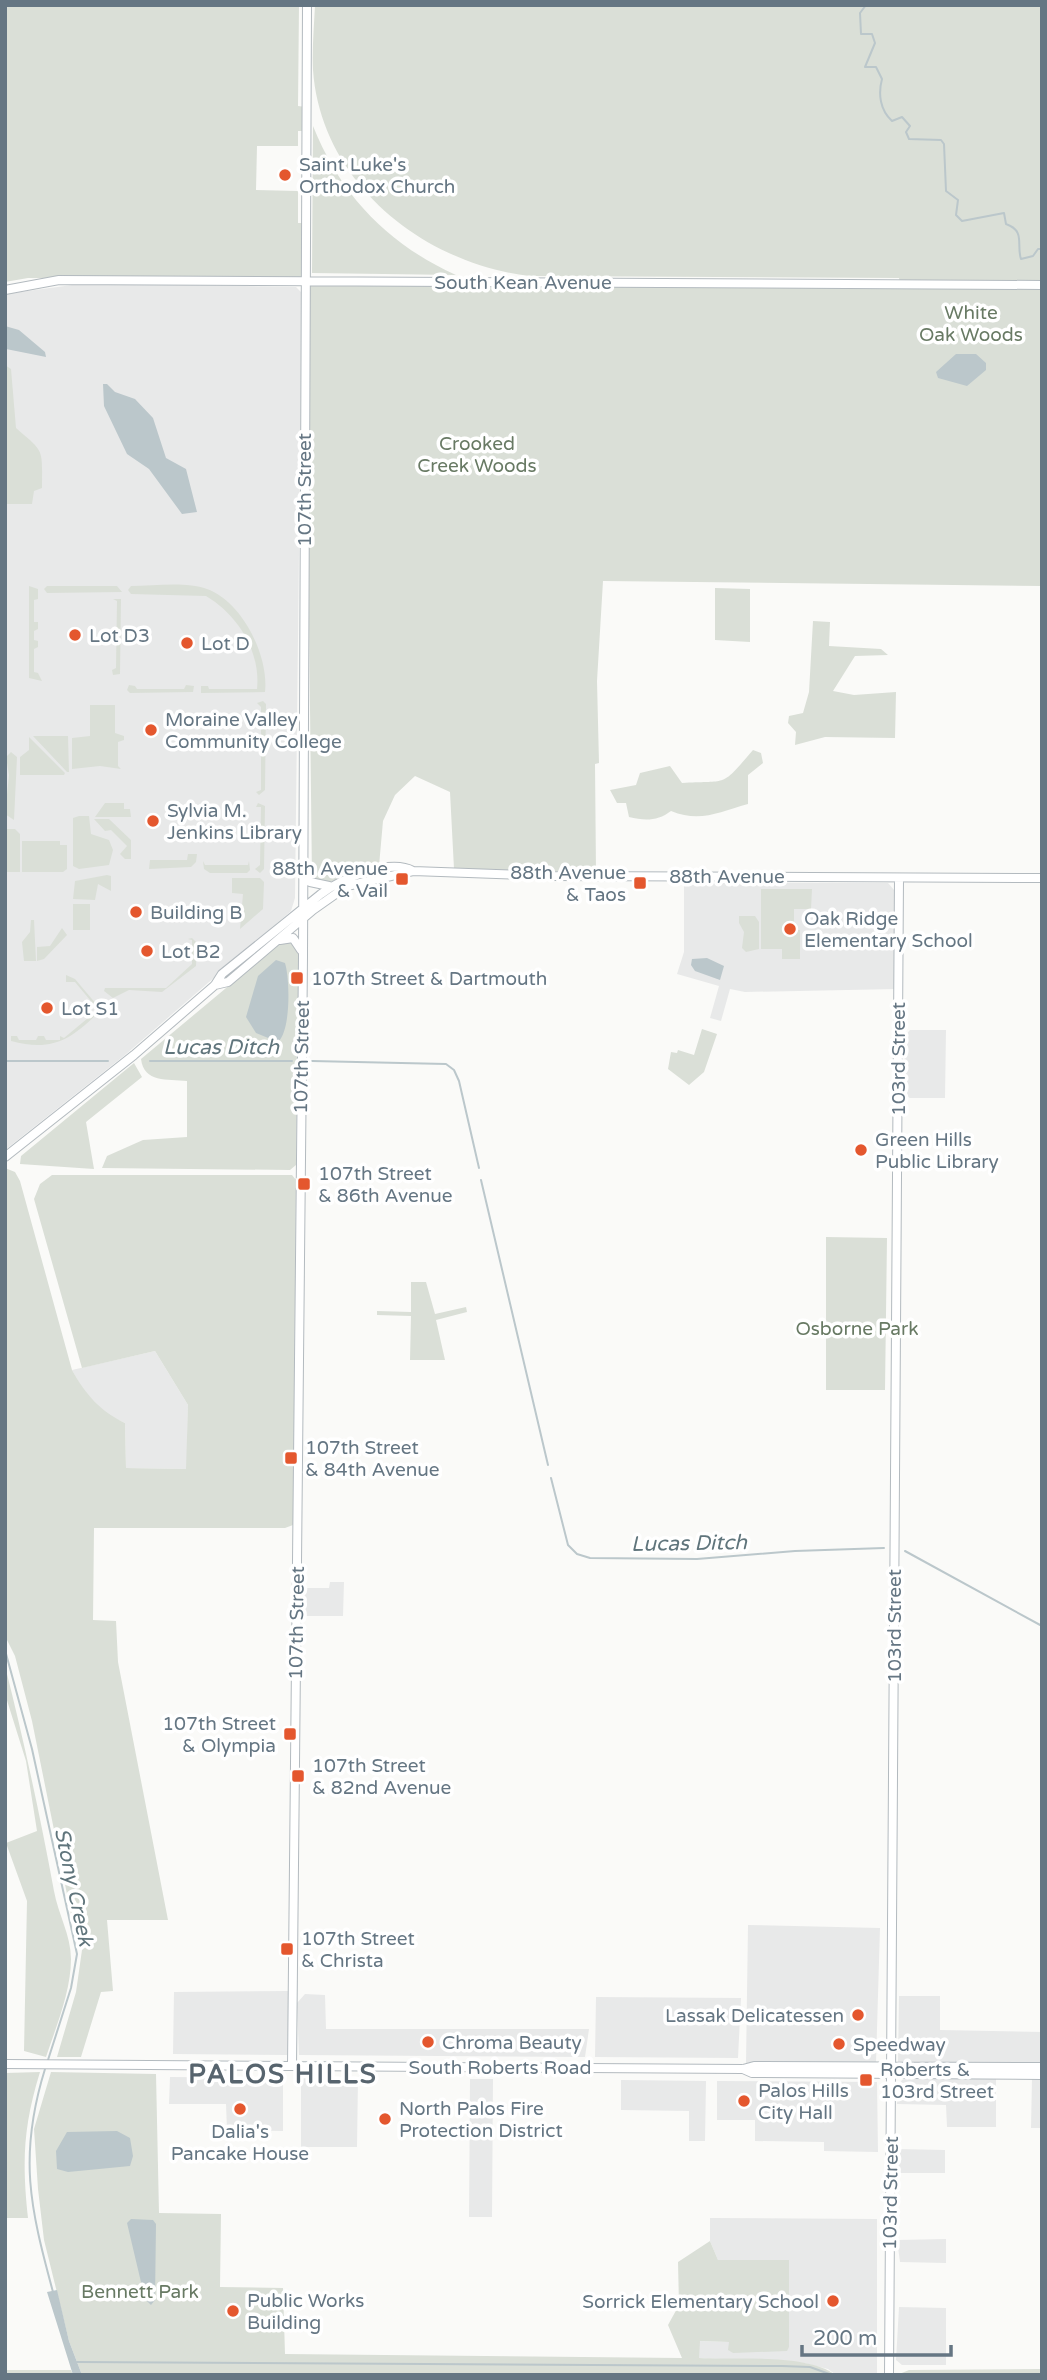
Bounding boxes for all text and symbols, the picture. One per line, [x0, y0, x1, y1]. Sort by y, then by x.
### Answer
place label: Saint Luke's Orthodox Church [299, 154, 455, 198]
marker: Saint Luke's Orthodox Church [277, 167, 293, 183]
street label: South Kean Avenue [434, 272, 612, 294]
park label: White Oak Woods [919, 302, 1023, 346]
street label: 107th Street [294, 433, 316, 547]
park label: Crooked Creek Woods [417, 433, 537, 477]
place label: Lot D3 [89, 625, 150, 647]
marker: Lot D3 [67, 627, 83, 643]
place label: Lot D [201, 633, 250, 655]
marker: Lot D [179, 635, 195, 651]
place label: Moraine Valley Community College [165, 709, 342, 753]
marker: Moraine Valley Community College [143, 722, 159, 738]
place label: Sylvia M. Jenkins Library [167, 800, 302, 844]
marker: Sylvia M. Jenkins Library [145, 813, 161, 829]
place label: 88th Avenue & Vail [272, 858, 388, 902]
place label: 88th Avenue & Taos [510, 862, 626, 906]
street label: 88th Avenue [669, 866, 785, 888]
marker: 88th Avenue & Vail [394, 871, 410, 887]
marker: 88th Avenue & Taos [632, 875, 648, 891]
place label: Building B [150, 902, 242, 924]
marker: Building B [128, 904, 144, 920]
place label: Oak Ridge Elementary School [804, 908, 973, 952]
marker: Oak Ridge Elementary School [782, 921, 798, 937]
place label: Lot B2 [161, 941, 221, 963]
marker: Lot B2 [139, 943, 155, 959]
place label: 107th Street & Dartmouth [311, 968, 547, 990]
marker: 107th Street & Dartmouth [289, 970, 305, 986]
place label: Lot S1 [61, 998, 119, 1020]
marker: Lot S1 [39, 1000, 55, 1016]
street label: 107th Street [290, 1000, 314, 1114]
street label: 103rd Street [888, 1002, 910, 1116]
water label: Lucas Ditch [163, 1035, 280, 1060]
place label: Green Hills Public Library [875, 1129, 999, 1173]
marker: Green Hills Public Library [853, 1142, 869, 1158]
place label: 107th Street & 86th Avenue [318, 1163, 452, 1207]
marker: 107th Street & 86th Avenue [296, 1176, 312, 1192]
park label: Osborne Park [795, 1318, 919, 1340]
place label: 107th Street & 84th Avenue [305, 1437, 439, 1481]
marker: 107th Street & 84th Avenue [283, 1450, 299, 1466]
water label: Lucas Ditch [631, 1530, 748, 1557]
street label: 107th Street [285, 1566, 309, 1680]
street label: 103rd Street [884, 1569, 906, 1683]
place label: 107th Street & Olympia [162, 1713, 276, 1757]
marker: 107th Street & Olympia [282, 1726, 298, 1742]
place label: 107th Street & 82nd Avenue [312, 1755, 451, 1799]
marker: 107th Street & 82nd Avenue [290, 1768, 306, 1784]
water label: Stony Creek [49, 1826, 99, 1950]
place label: 107th Street & Christa [301, 1928, 415, 1972]
marker: 107th Street & Christa [279, 1941, 295, 1957]
place label: Lassak Delicatessen [665, 2005, 844, 2027]
marker: Lassak Delicatessen [850, 2007, 866, 2023]
place label: Chroma Beauty [442, 2032, 582, 2054]
marker: Chroma Beauty [420, 2034, 436, 2050]
place label: Speedway [853, 2034, 946, 2056]
marker: Speedway [831, 2036, 847, 2052]
street label: South Roberts Road [409, 2057, 591, 2079]
district label: PALOS HILLS [188, 2059, 378, 2090]
place label: Roberts & 103rd Street [880, 2059, 994, 2103]
marker: Roberts & 103rd Street [858, 2072, 874, 2088]
place label: Palos Hills City Hall [758, 2080, 849, 2124]
marker: Palos Hills City Hall [736, 2093, 752, 2109]
place label: North Palos Fire Protection District [399, 2098, 563, 2142]
marker: Dalia's Pancake House [232, 2101, 248, 2117]
marker: North Palos Fire Protection District [377, 2111, 393, 2127]
place label: Dalia's Pancake House [171, 2121, 309, 2165]
street label: 103rd Street [879, 2136, 903, 2250]
park label: Bennett Park [81, 2281, 199, 2303]
place label: Public Works Building [247, 2290, 364, 2334]
place label: Sorrick Elementary School [582, 2291, 819, 2313]
marker: Sorrick Elementary School [825, 2293, 841, 2309]
marker: Public Works Building [225, 2303, 241, 2319]
scale bar [802, 2314, 951, 2358]
text: 200 m [813, 2326, 877, 2351]

